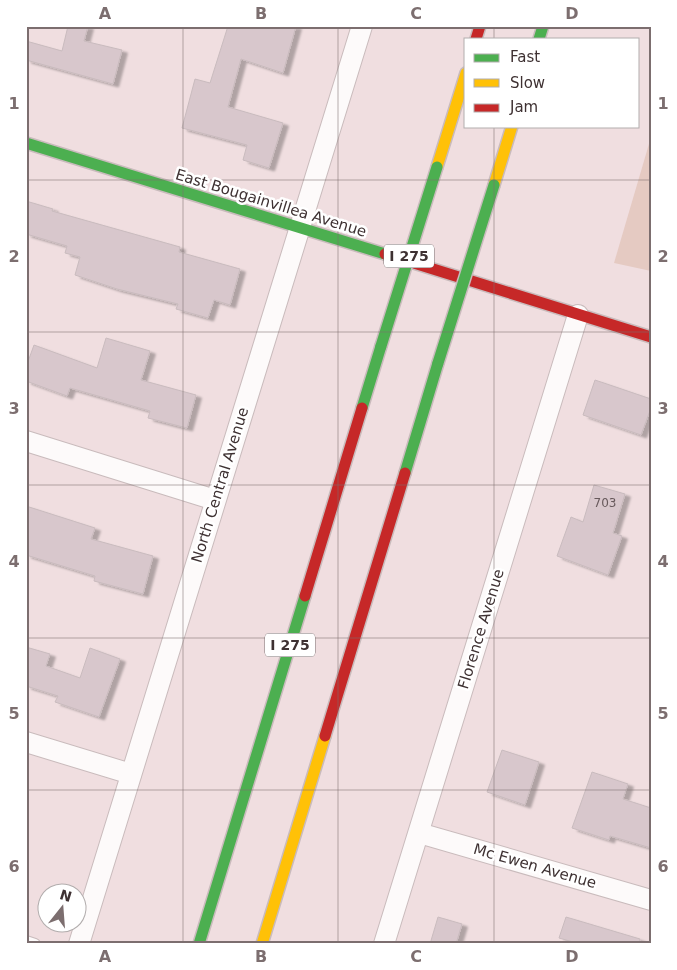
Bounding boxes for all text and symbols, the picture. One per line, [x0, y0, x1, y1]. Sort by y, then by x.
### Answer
text: A [99, 4, 112, 23]
text: B [255, 4, 267, 23]
text: C [410, 4, 422, 23]
text: D [565, 4, 579, 23]
legend [464, 38, 640, 128]
text: Fast [510, 48, 540, 66]
text: Slow [510, 74, 545, 92]
text: 1 [8, 94, 20, 113]
text: 1 [657, 94, 669, 113]
text: Jam [509, 98, 538, 116]
street label: East Bougainvillea Avenue [173, 165, 369, 241]
road number: I 275 [384, 245, 434, 268]
text: 2 [8, 247, 20, 266]
text: 2 [657, 247, 669, 266]
text: 3 [8, 399, 20, 418]
text: 3 [657, 399, 669, 418]
street label: North Central Avenue [188, 405, 252, 565]
house number: 703 [594, 496, 616, 510]
text: 4 [8, 552, 20, 571]
text: 4 [657, 552, 669, 571]
street label: Florence Avenue [454, 567, 508, 691]
road number: I 275 [265, 634, 315, 656]
text: 5 [8, 704, 20, 723]
text: 5 [657, 704, 669, 723]
street label: Mc Ewen Avenue [472, 840, 598, 892]
text: 6 [8, 857, 20, 876]
text: 6 [657, 857, 669, 876]
north arrow [38, 882, 88, 932]
text: N [58, 886, 74, 905]
text: A [99, 947, 112, 966]
text: B [255, 947, 267, 966]
text: C [410, 947, 422, 966]
text: D [565, 947, 579, 966]

